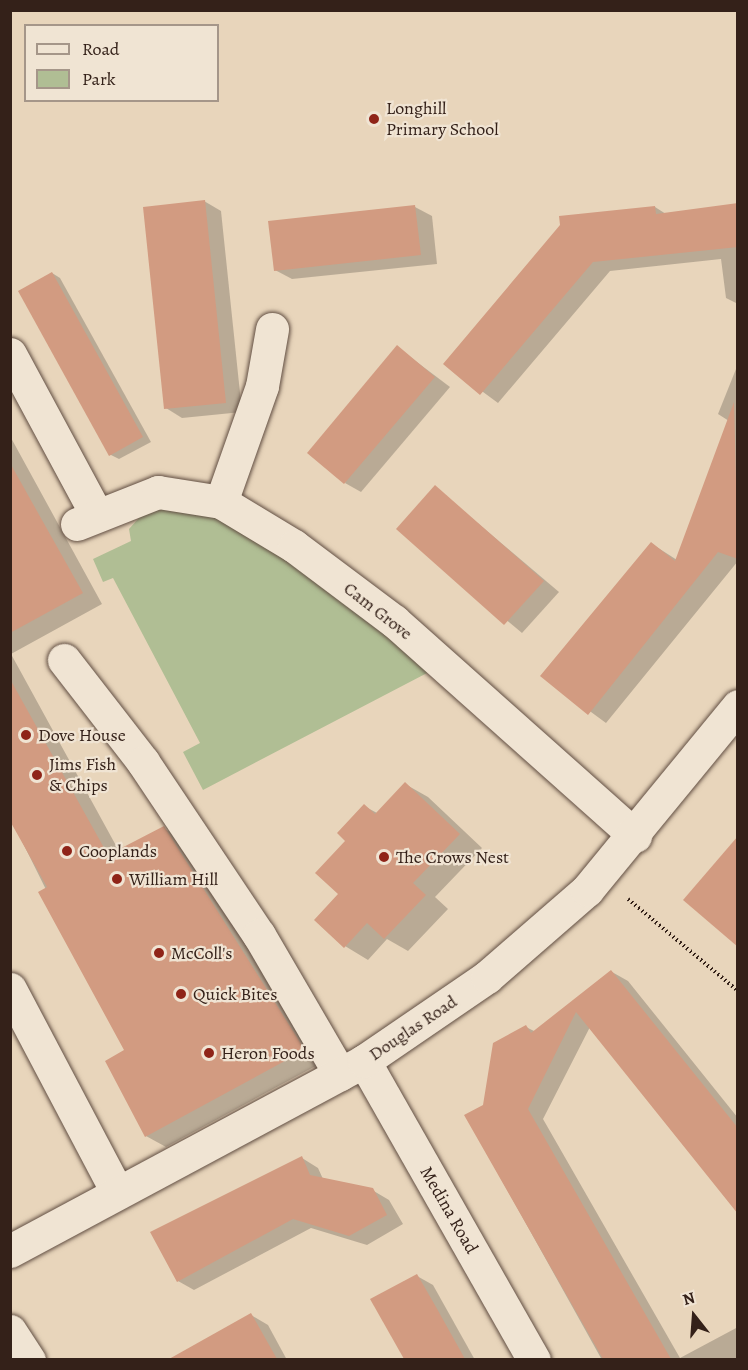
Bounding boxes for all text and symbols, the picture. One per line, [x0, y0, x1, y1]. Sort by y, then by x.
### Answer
legend [24, 24, 219, 102]
text: Road [82, 37, 119, 61]
text: Park [82, 67, 116, 91]
place label: Longhill Primary School [386, 98, 499, 140]
marker: Longhill Primary School [367, 112, 381, 126]
street label: Cam Grove [339, 578, 417, 644]
place label: Dove House [38, 724, 126, 746]
marker: Dove House [19, 728, 33, 742]
place label: Jims Fish & Chips [49, 754, 116, 796]
marker: Jims Fish & Chips [30, 768, 44, 782]
place label: Cooplands [79, 840, 157, 862]
marker: Cooplands [60, 844, 74, 858]
place label: The Crows Nest [396, 846, 509, 868]
marker: The Crows Nest [377, 850, 391, 864]
place label: William Hill [129, 868, 218, 890]
marker: William Hill [110, 872, 124, 886]
place label: McColl's [171, 942, 233, 964]
marker: McColl's [152, 946, 166, 960]
place label: Quick Bites [193, 983, 277, 1005]
marker: Quick Bites [174, 987, 188, 1001]
street label: Douglas Road [365, 991, 461, 1065]
place label: Heron Foods [221, 1042, 315, 1064]
marker: Heron Foods [202, 1046, 216, 1060]
street label: Medina Road [415, 1163, 483, 1257]
north arrow [664, 1286, 724, 1346]
text: N [680, 1287, 698, 1311]

